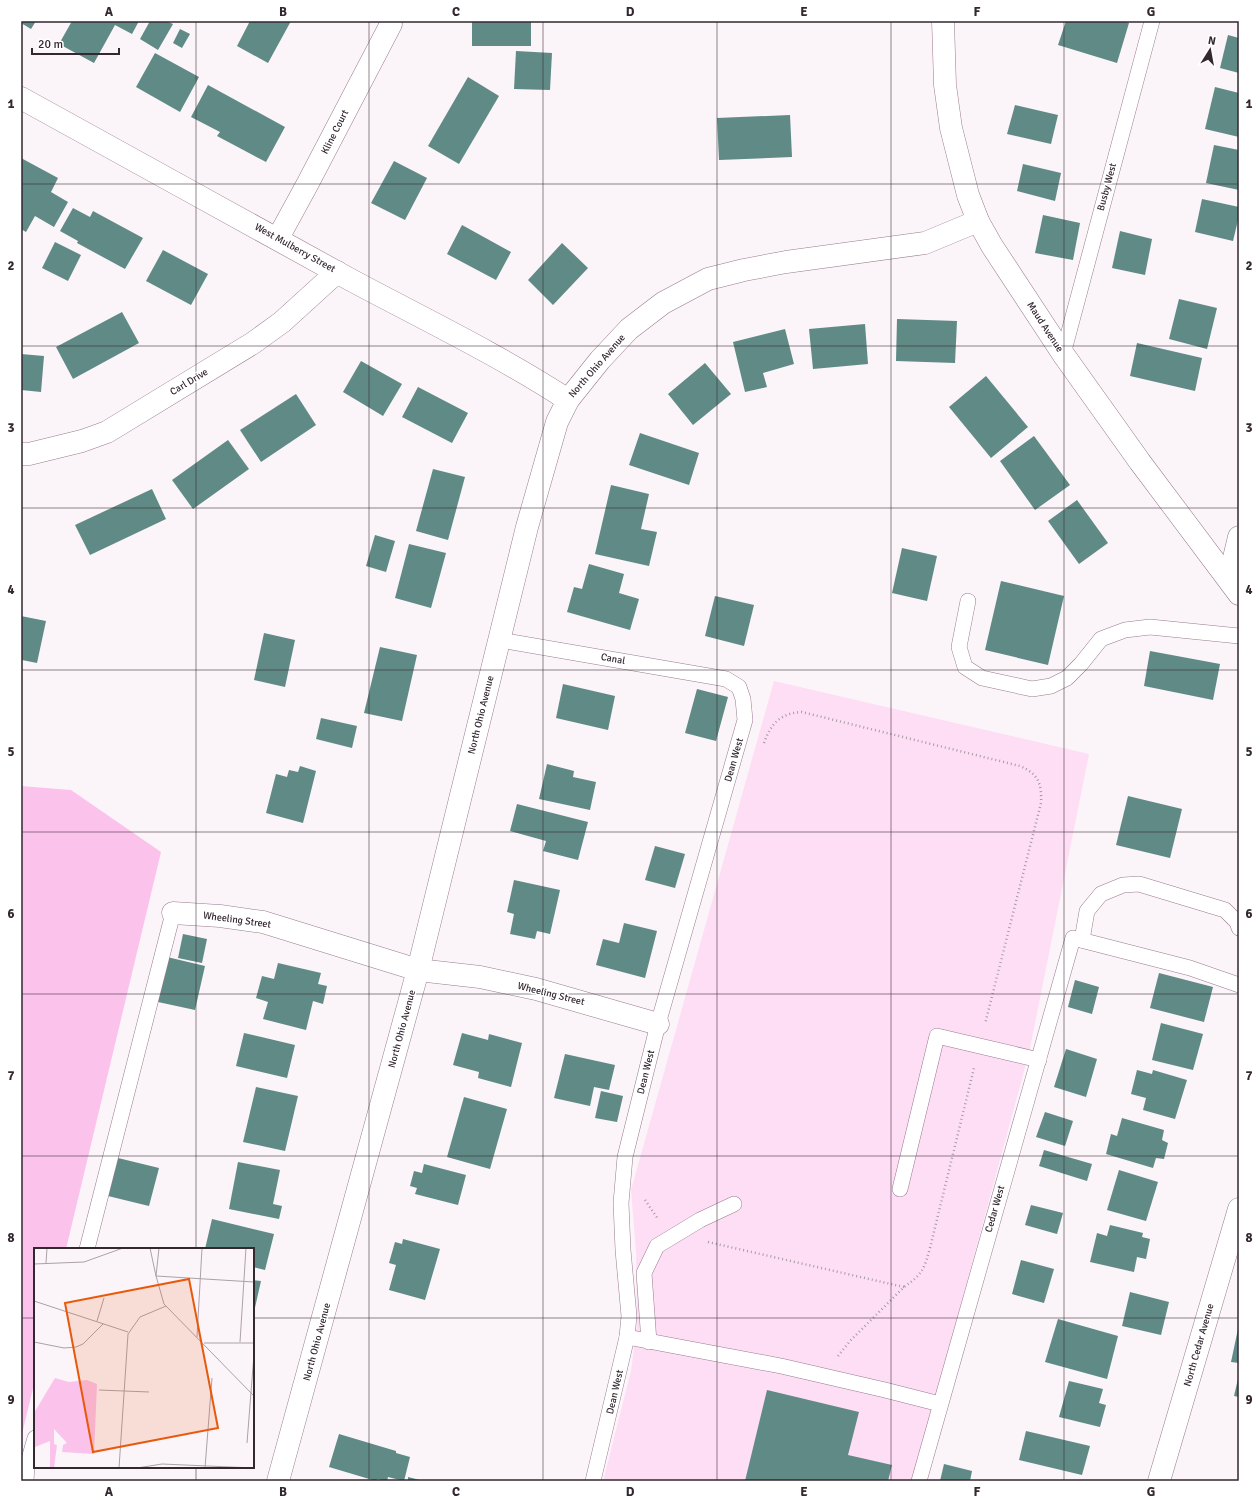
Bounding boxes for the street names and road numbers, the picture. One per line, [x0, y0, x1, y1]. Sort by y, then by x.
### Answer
street label: Kline Court [319, 107, 352, 156]
street label: Busby West [1095, 161, 1119, 212]
street label: West Mulberry Street [253, 221, 338, 275]
street label: Maud Avenue [1024, 300, 1066, 354]
street label: North Ohio Avenue [566, 332, 628, 400]
street label: Carl Drive [168, 366, 210, 398]
street label: Canal [600, 651, 626, 667]
street label: North Ohio Avenue [465, 675, 497, 755]
street label: Dean West [722, 736, 746, 783]
street label: Wheeling Street [202, 909, 272, 931]
street label: Wheeling Street [516, 980, 586, 1008]
street label: North Ohio Avenue [386, 989, 418, 1069]
street label: Dean West [635, 1048, 657, 1095]
street label: Cedar West [983, 1184, 1008, 1234]
street label: North Ohio Avenue [301, 1302, 333, 1382]
street label: North Cedar Avenue [1181, 1302, 1217, 1388]
street label: Dean West [604, 1368, 626, 1415]

